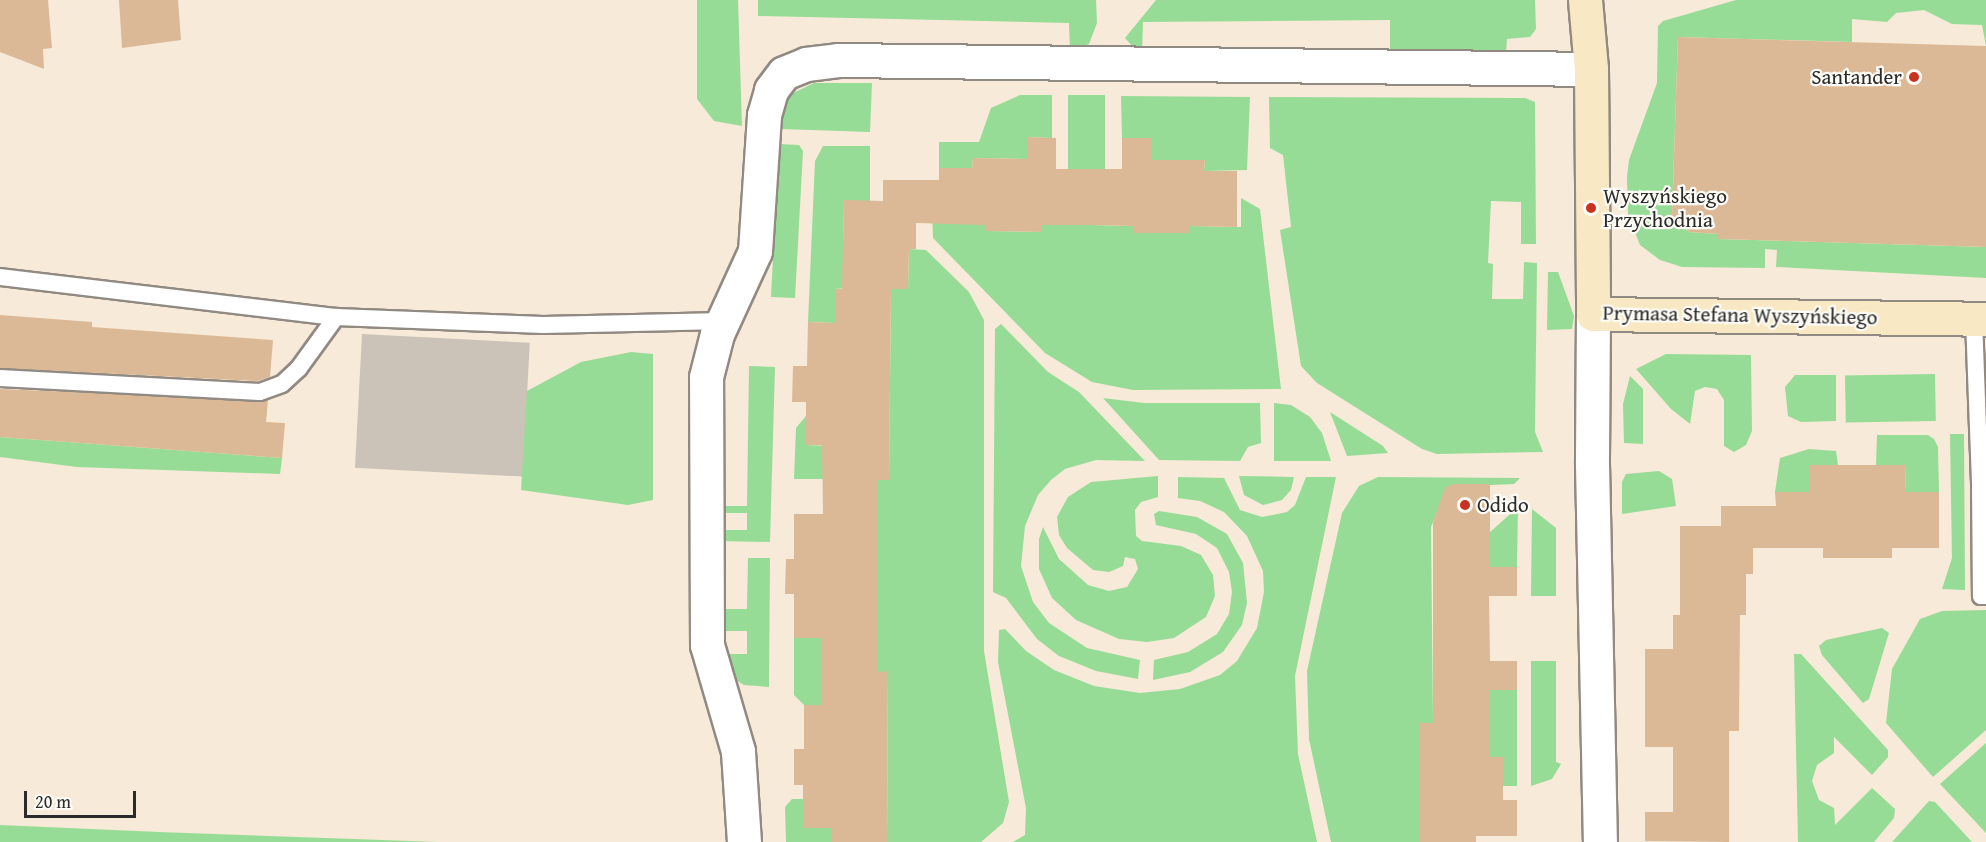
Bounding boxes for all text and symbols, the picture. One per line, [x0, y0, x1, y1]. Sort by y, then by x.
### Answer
place label: Santander [1811, 64, 1902, 90]
marker: Santander [1907, 70, 1921, 84]
place label: Wyszyńskiego Przychodnia [1603, 183, 1727, 233]
marker: Wyszyńskiego Przychodnia [1584, 201, 1598, 215]
street label: Prymasa Stefana Wyszyńskiego [1602, 300, 1878, 330]
place label: Odido [1477, 492, 1529, 518]
marker: Odido [1458, 498, 1472, 512]
scale bar [27, 779, 140, 817]
text: 20 m [35, 788, 71, 815]

